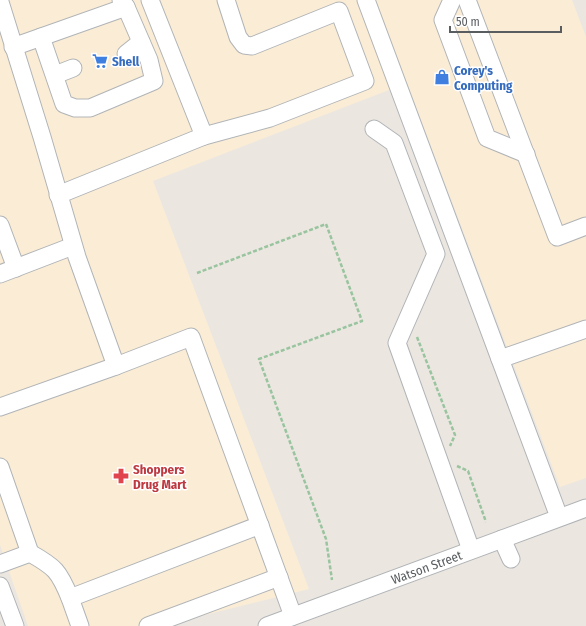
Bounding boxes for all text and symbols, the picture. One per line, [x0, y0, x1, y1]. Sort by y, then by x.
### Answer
scale bar [450, 8, 561, 34]
text: 50 m [456, 15, 480, 29]
supermarket icon: Shell [91, 52, 109, 70]
place label: Shell [112, 54, 140, 69]
place label: Corey's Computing [454, 63, 513, 93]
shop icon: Corey's Computing [433, 68, 451, 86]
place label: Shoppers Drug Mart [133, 462, 187, 492]
pharmacy icon: Shoppers Drug Mart [112, 467, 130, 485]
street label: Watson Street [389, 547, 465, 587]

